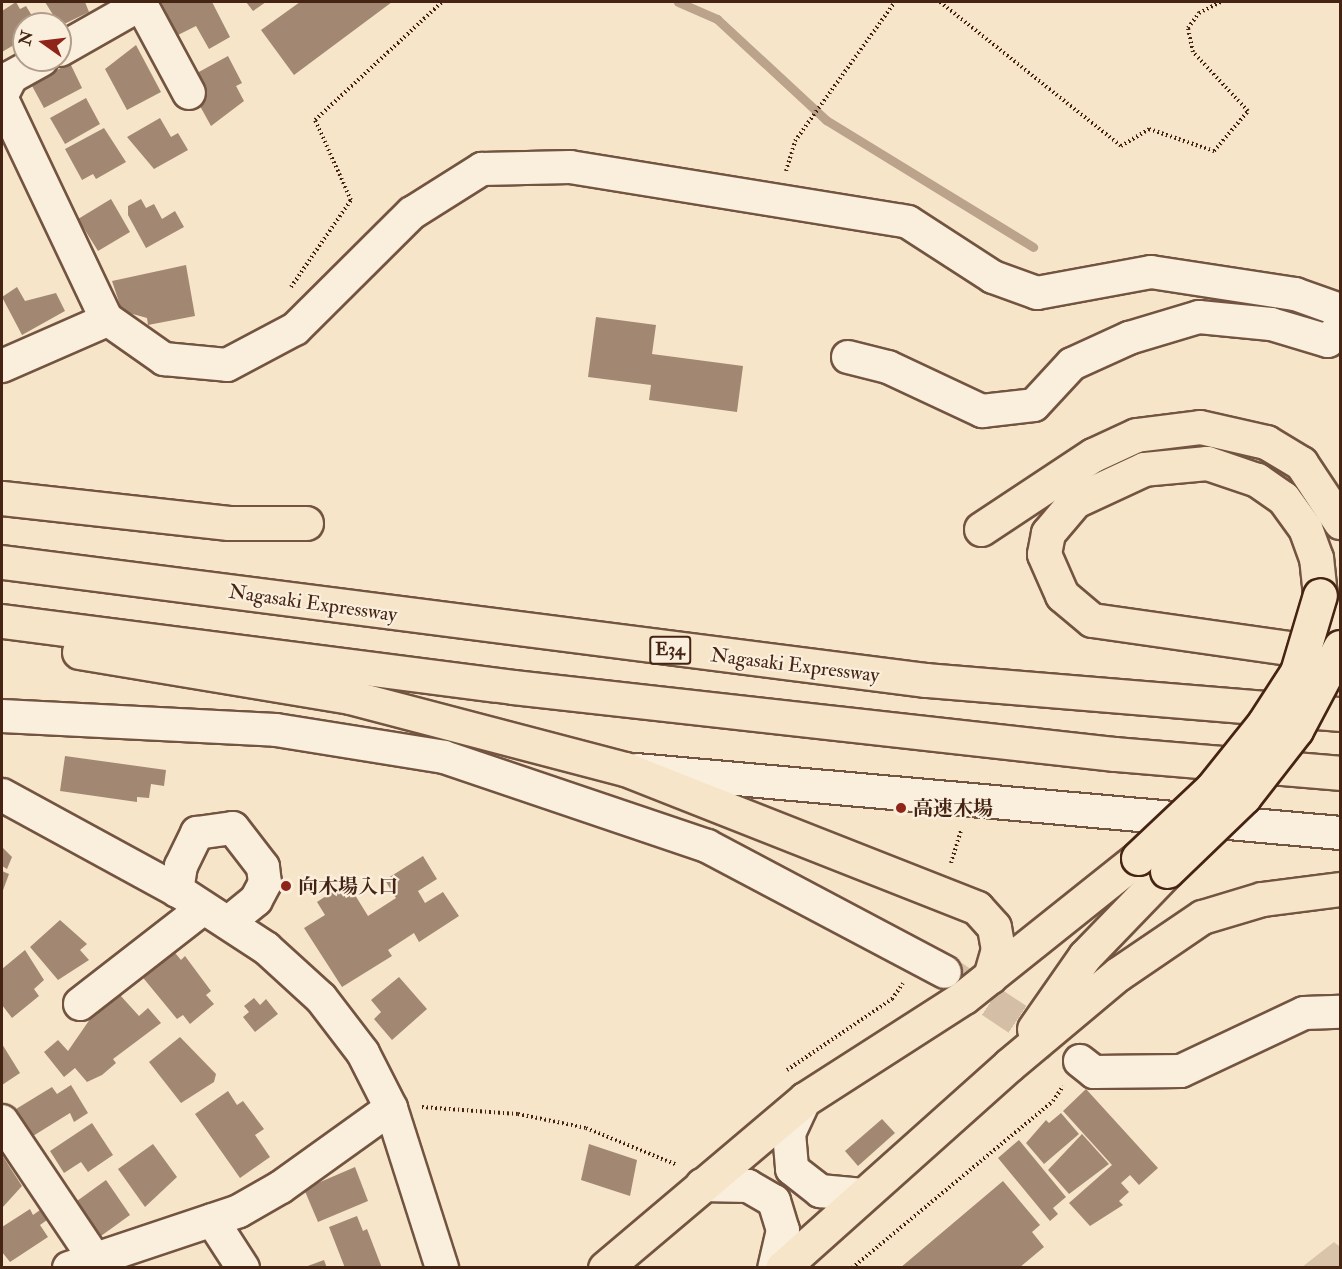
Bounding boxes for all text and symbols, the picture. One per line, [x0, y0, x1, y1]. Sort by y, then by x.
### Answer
north arrow [12, 12, 72, 72]
text: N [15, 29, 38, 48]
street label: Nagasaki Expressway [227, 579, 399, 627]
road number: E34 [649, 635, 691, 665]
street label: Nagasaki Expressway [709, 643, 881, 687]
place label: 高速木場 [913, 796, 993, 820]
marker: 高速木場 [894, 801, 908, 815]
place label: 向木場入口 [298, 874, 398, 898]
marker: 向木場入口 [279, 879, 293, 893]

